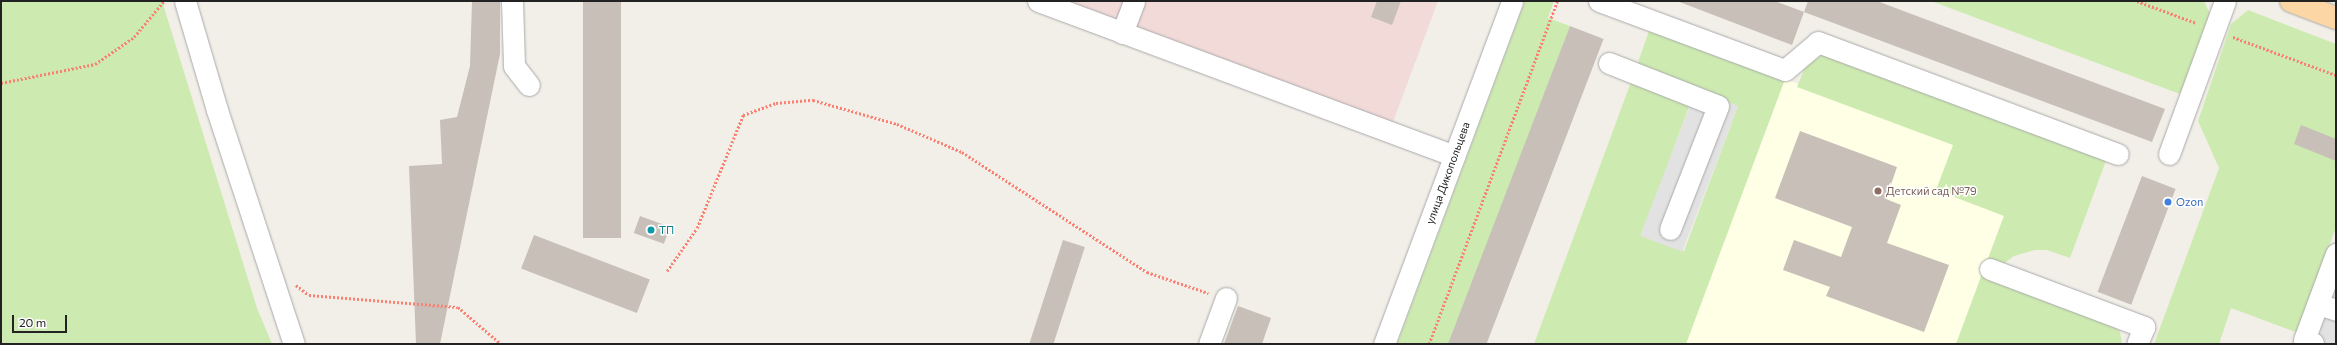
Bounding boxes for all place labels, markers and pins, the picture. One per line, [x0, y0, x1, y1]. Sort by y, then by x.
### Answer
place label: Детский сад №79 [1886, 184, 1977, 198]
marker: Детский сад №79 [1873, 186, 1883, 196]
place label: Ozon [2176, 195, 2203, 209]
marker: Ozon [2163, 197, 2173, 207]
place label: ТП [659, 223, 674, 237]
marker: ТП [646, 225, 656, 235]

